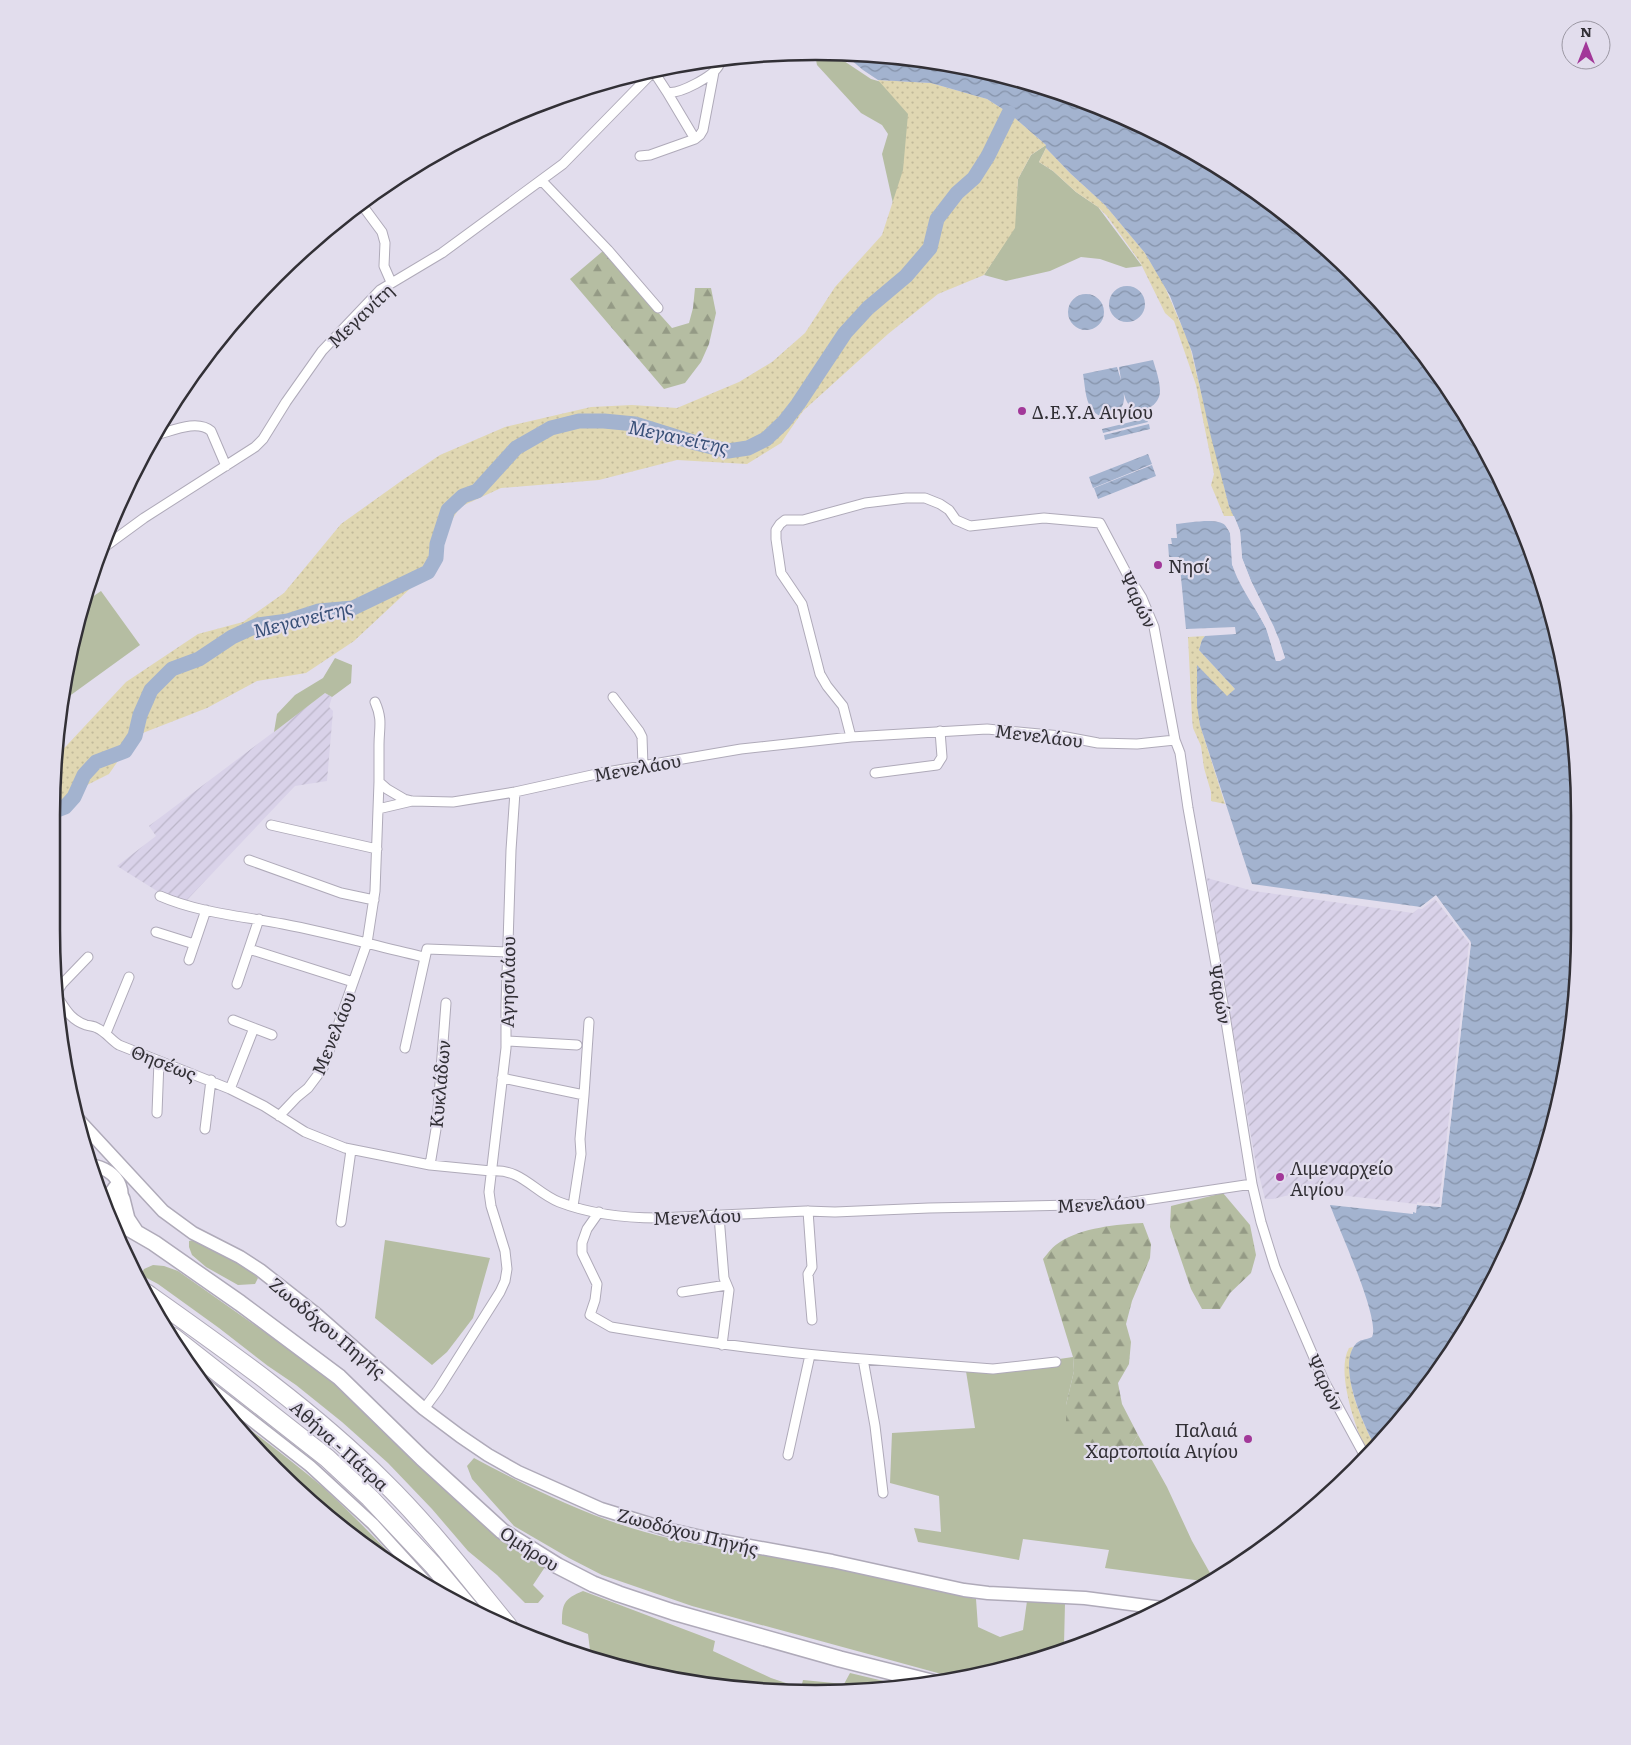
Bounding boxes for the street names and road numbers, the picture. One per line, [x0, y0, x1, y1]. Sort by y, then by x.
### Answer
street label: Μεγανίτη [321, 277, 399, 353]
street label: Ψαρών [1114, 566, 1164, 632]
street label: Μενελάου [994, 716, 1084, 754]
street label: Μενελάου [591, 746, 683, 788]
street label: Αγησιλάου [493, 936, 521, 1028]
street label: Ψαρών [1202, 962, 1240, 1026]
street label: Μενελάου [304, 987, 362, 1079]
street label: Θησέως [127, 1037, 201, 1087]
street label: Κυκλάδων [422, 1039, 456, 1129]
street label: Μενελάου [1056, 1187, 1146, 1219]
street label: Μενελάου [652, 1201, 742, 1231]
street label: Ζωοδόχου Πηγής [264, 1270, 392, 1384]
street label: Ψαρών [1301, 1349, 1351, 1415]
street label: Αθήνα - Πάτρα [285, 1393, 395, 1497]
street label: Ζωοδόχου Πηγής [615, 1500, 761, 1562]
street label: Ομήρου [495, 1519, 565, 1577]

